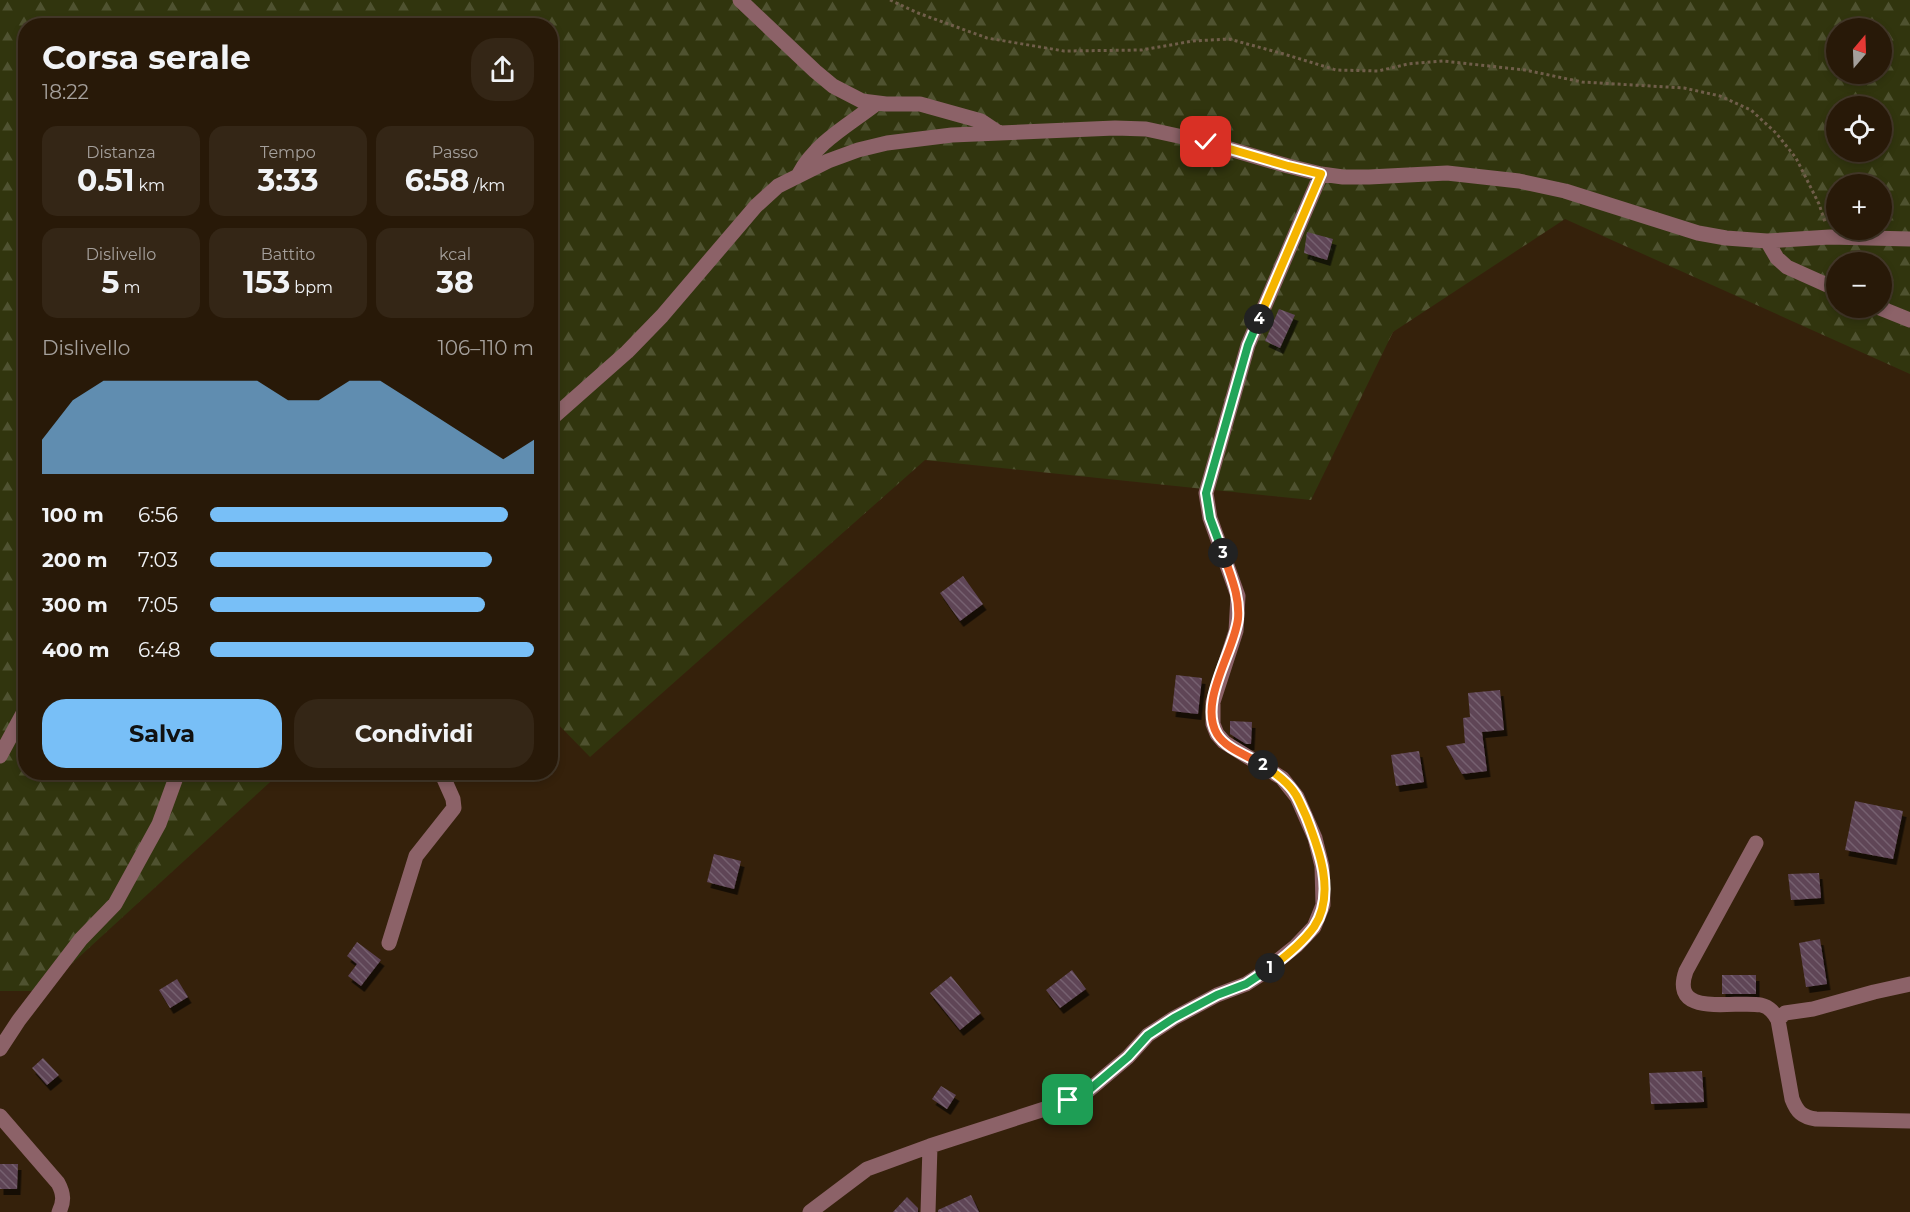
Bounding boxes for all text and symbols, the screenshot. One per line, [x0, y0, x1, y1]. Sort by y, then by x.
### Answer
north arrow [1826, 18, 1892, 84]
map controls [1826, 18, 1892, 318]
text: Corsa serale [42, 37, 251, 77]
button: share [471, 38, 534, 101]
text: 18:22 [42, 80, 89, 104]
button: locate [1826, 96, 1892, 162]
pin [1180, 116, 1231, 167]
icon: check [1189, 125, 1222, 158]
text: Distanza [86, 143, 156, 162]
text: Tempo [260, 143, 316, 162]
text: Passo [432, 143, 478, 162]
text: 0.51 [77, 162, 134, 199]
text: 3:33 [258, 162, 319, 199]
text: 6:58 [405, 162, 469, 199]
button: + [1826, 174, 1892, 240]
text: km [134, 176, 165, 195]
text: /km [469, 176, 505, 195]
text: Dislivello [86, 245, 156, 264]
text: Battito [261, 245, 315, 264]
text: kcal [439, 245, 471, 264]
button: − [1826, 252, 1892, 318]
text: 5 [101, 264, 119, 301]
text: 153 [243, 264, 290, 301]
text: 38 [436, 264, 474, 301]
text: m [119, 278, 141, 297]
text: bpm [290, 278, 333, 297]
pin: 4 [1244, 304, 1274, 334]
text: 4 [1253, 309, 1265, 328]
text: Dislivello [42, 336, 130, 360]
text: 106–110 m [437, 336, 534, 360]
text: 100 m [42, 503, 104, 527]
text: 6:56 [138, 503, 178, 527]
pin: 3 [1208, 538, 1238, 568]
text: 3 [1218, 543, 1228, 562]
text: 200 m [42, 548, 108, 572]
text: 7:03 [138, 548, 178, 572]
text: 300 m [42, 593, 108, 617]
text: 7:05 [138, 593, 178, 617]
text: 400 m [42, 638, 110, 662]
text: 6:48 [138, 638, 181, 662]
button: Salva [42, 699, 282, 768]
button: Condividi [294, 699, 534, 768]
pin: 2 [1248, 750, 1278, 780]
text: 2 [1258, 755, 1268, 774]
pin: 1 [1255, 953, 1285, 983]
text: 1 [1267, 958, 1273, 977]
pin [1042, 1074, 1093, 1125]
icon: arrive [1051, 1083, 1084, 1116]

